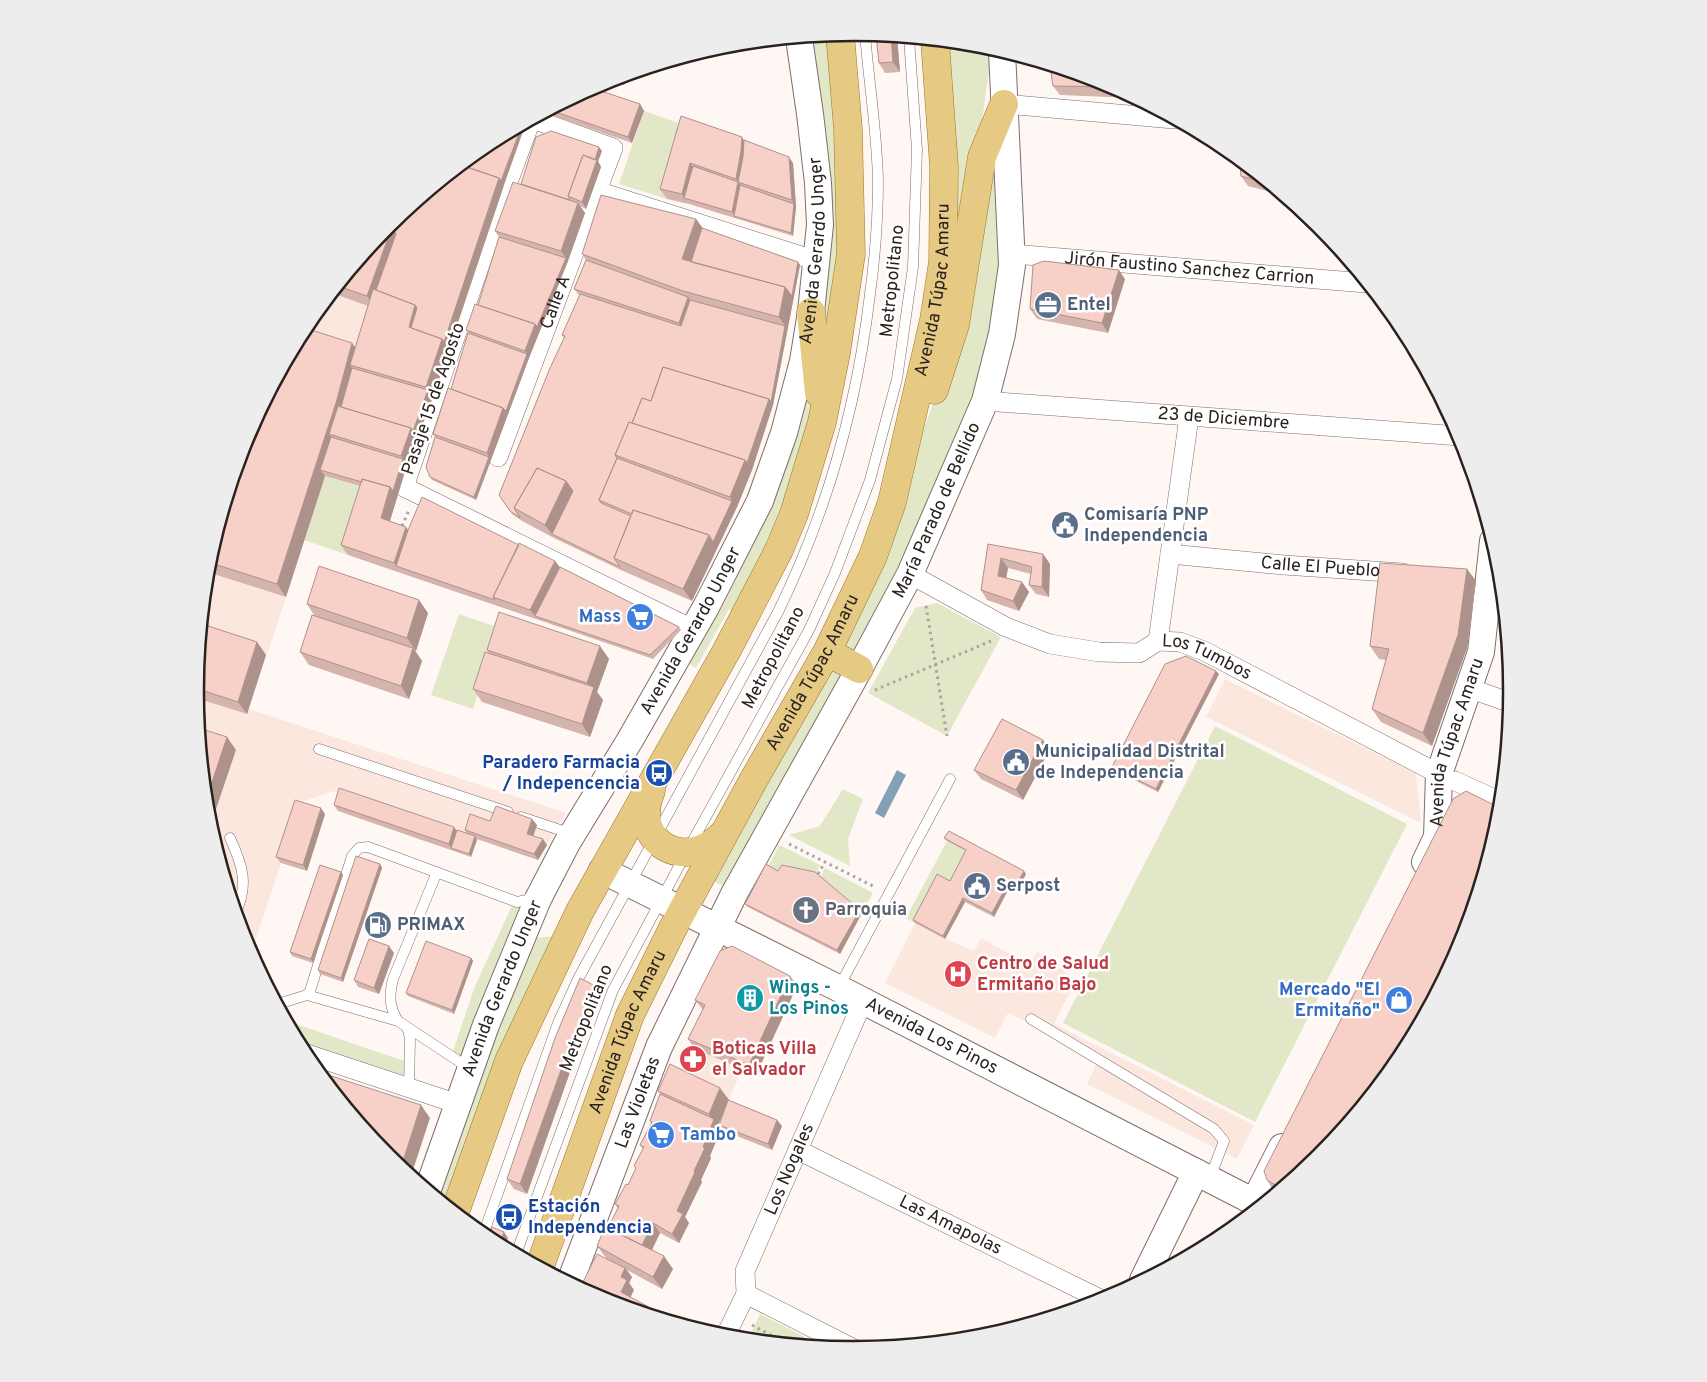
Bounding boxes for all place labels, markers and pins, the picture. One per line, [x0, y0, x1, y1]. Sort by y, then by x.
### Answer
office icon: Entel [1033, 290, 1063, 320]
place label: Entel [1067, 294, 1111, 317]
place label: Comisaría PNP Independencia [1084, 504, 1209, 548]
public building icon: Comisaría PNP Independencia [1050, 510, 1080, 540]
supermarket icon: Mass [625, 602, 655, 632]
place label: Mass [579, 606, 621, 629]
place label: Municipalidad Distrital de Independencia [1035, 741, 1225, 785]
public building icon: Municipalidad Distrital de Independencia [1001, 747, 1031, 777]
place label: Paradero Farmacia / Indepencencia [482, 752, 640, 796]
bus stop icon: Paradero Farmacia / Indepencencia [644, 758, 674, 788]
public building icon: Serpost [962, 871, 992, 901]
place label: Serpost [996, 875, 1060, 898]
church icon: Parroquia [791, 895, 821, 925]
place label: Parroquia [825, 899, 907, 922]
fuel station icon: PRIMAX [363, 910, 393, 940]
place label: PRIMAX [397, 914, 466, 937]
place label: Centro de Salud Ermitaño Bajo [977, 953, 1109, 997]
hospital icon: Centro de Salud Ermitaño Bajo [943, 959, 973, 989]
place label: Wings - Los Pinos [769, 977, 849, 1021]
place label: Mercado "El Ermitaño" [1279, 979, 1380, 1023]
building icon: Wings - Los Pinos [735, 983, 765, 1013]
shop icon: Mercado "El Ermitaño" [1384, 985, 1414, 1015]
place label: Boticas Villa el Salvador [712, 1038, 817, 1082]
pharmacy icon: Boticas Villa el Salvador [678, 1044, 708, 1074]
supermarket icon: Tambo [646, 1120, 676, 1150]
place label: Tambo [680, 1124, 736, 1147]
place label: Estación Independencia [528, 1196, 652, 1240]
bus stop icon: Estación Independencia [494, 1202, 524, 1232]

